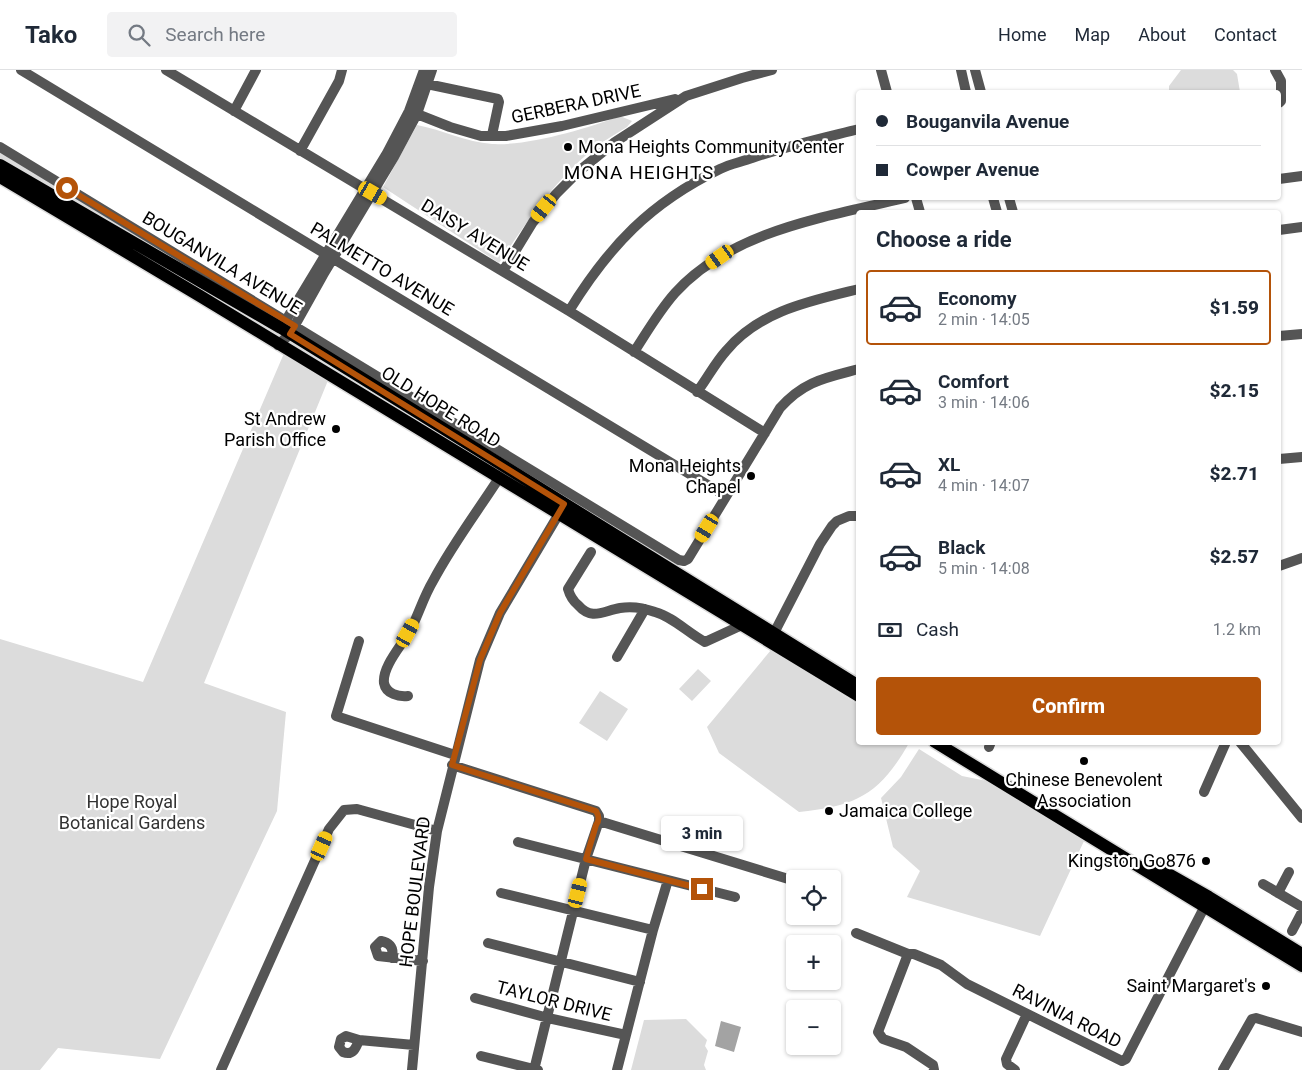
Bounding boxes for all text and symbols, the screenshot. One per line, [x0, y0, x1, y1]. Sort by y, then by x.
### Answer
search box [107, 12, 457, 57]
text: Tako [25, 21, 77, 49]
icon: search [125, 21, 153, 49]
text: Search here [165, 23, 265, 46]
text: Home [998, 24, 1047, 45]
text: Map [1075, 24, 1110, 45]
text: About [1138, 24, 1186, 45]
text: Contact [1214, 24, 1277, 45]
street label: GERBERA DRIVE [509, 80, 643, 127]
text: Bouganvila Avenue [906, 110, 1069, 133]
place label: Mona Heights Community Center [578, 136, 844, 157]
marker: Mona Heights Community Center [562, 141, 574, 153]
text: Cowper Avenue [906, 158, 1039, 181]
district label: MONA HEIGHTS [564, 161, 714, 184]
route start [56, 177, 78, 199]
car [356, 179, 389, 207]
car [528, 192, 559, 224]
street label: DAISY AVENUE [418, 194, 533, 275]
street label: BOUGANVILA AVENUE [139, 207, 306, 318]
street label: PALMETTO AVENUE [307, 218, 458, 320]
text: Choose a ride [876, 227, 1012, 252]
car [703, 242, 736, 272]
icon: car [878, 285, 923, 330]
text: Economy [938, 287, 1017, 310]
text: $1.59 [1210, 296, 1259, 319]
text: 2 min · 14:05 [938, 310, 1030, 329]
street label: OLD HOPE ROAD [378, 362, 505, 452]
icon: car [878, 368, 923, 413]
text: Comfort [938, 370, 1009, 393]
text: $2.15 [1210, 379, 1259, 402]
text: 3 min · 14:06 [938, 393, 1030, 412]
place label: St Andrew Parish Office [224, 408, 326, 450]
marker: St Andrew Parish Office [330, 423, 342, 435]
icon: car [878, 451, 923, 496]
text: XL [938, 453, 960, 476]
place label: Mona Heights Chapel [629, 455, 741, 497]
text: $2.71 [1210, 462, 1259, 485]
marker: Mona Heights Chapel [745, 470, 757, 482]
text: 4 min · 14:07 [938, 476, 1030, 495]
car [692, 511, 721, 545]
icon: car [878, 534, 923, 579]
text: Black [938, 536, 985, 559]
text: $2.57 [1210, 545, 1259, 568]
text: 5 min · 14:08 [938, 559, 1030, 578]
car [394, 616, 421, 650]
icon: cash [876, 616, 904, 644]
text: Cash [916, 618, 959, 641]
text: 1.2 km [1213, 620, 1261, 639]
button: Confirm [876, 677, 1261, 735]
marker: Chinese Benevolent Association [1078, 755, 1090, 767]
place label: Chinese Benevolent Association [1005, 769, 1163, 811]
park label: Hope Royal Botanical Gardens [59, 791, 205, 833]
place label: Jamaica College [839, 800, 972, 821]
marker: Jamaica College [823, 805, 835, 817]
street label: HOPE BOULEVARD [395, 815, 434, 969]
callout: 3 min [661, 816, 743, 852]
text: 3 min [682, 824, 722, 843]
car [309, 829, 334, 863]
place label: Kingston Go876 [1068, 850, 1196, 871]
marker: Kingston Go876 [1200, 855, 1212, 867]
map controls [786, 870, 841, 1055]
button: locate [786, 870, 841, 925]
car [567, 877, 588, 909]
route end [691, 878, 713, 900]
button: + [786, 935, 841, 990]
place label: Saint Margaret's [1126, 975, 1256, 996]
street label: TAYLOR DRIVE [494, 976, 614, 1025]
street label: RAVINIA ROAD [1009, 979, 1125, 1052]
marker: Saint Margaret's [1260, 980, 1272, 992]
button: − [786, 1000, 841, 1055]

